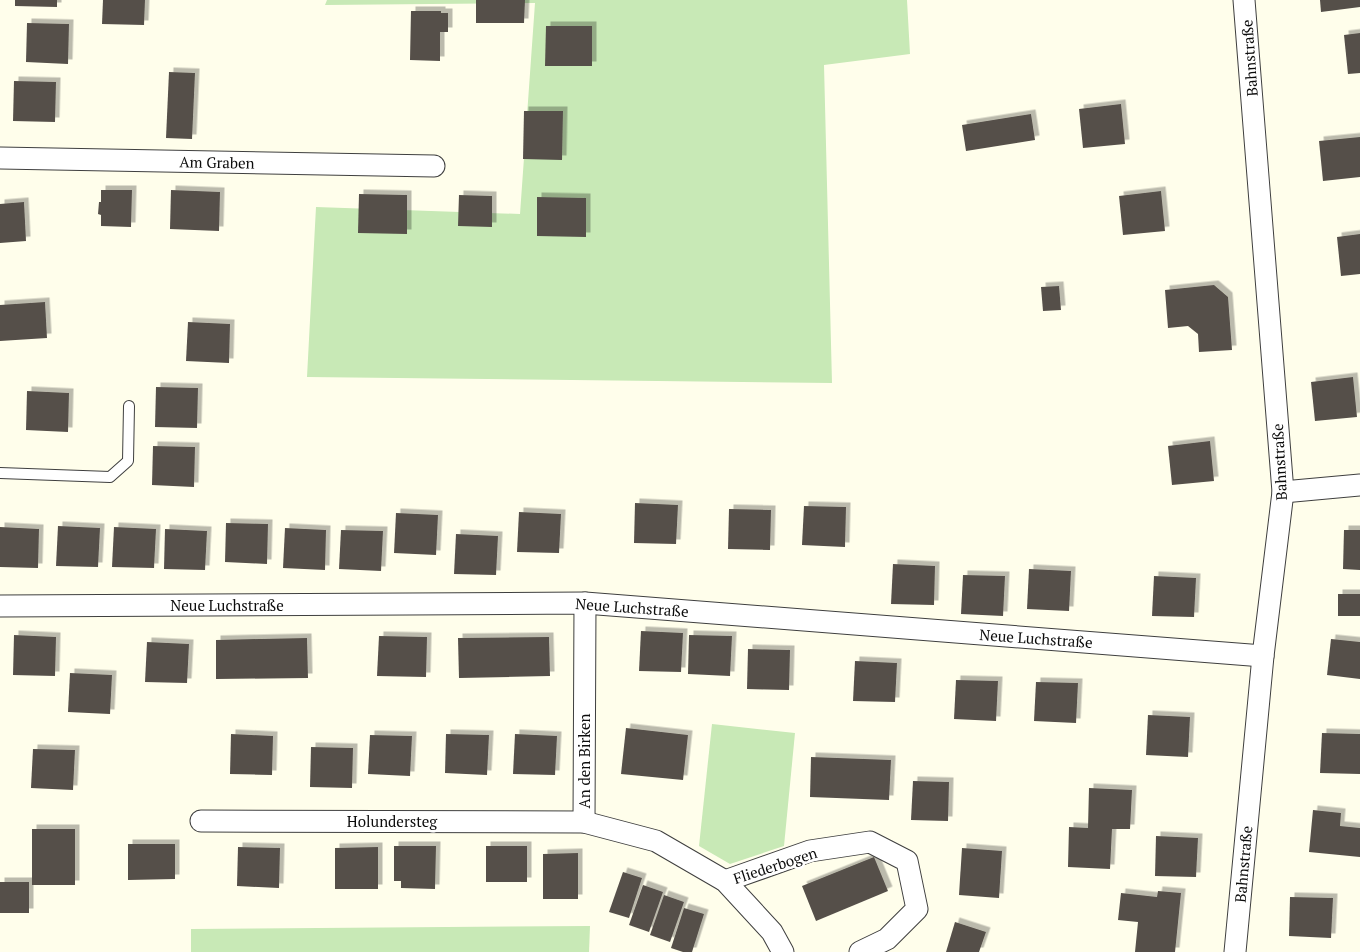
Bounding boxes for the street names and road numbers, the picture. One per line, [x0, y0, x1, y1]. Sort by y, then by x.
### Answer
street label: Bahnstraße [1236, 19, 1262, 97]
street label: Am Graben [179, 151, 255, 173]
street label: Bahnstraße [1267, 423, 1291, 501]
street label: Neue Luchstraße [575, 593, 689, 621]
street label: Neue Luchstraße [170, 595, 284, 615]
street label: Neue Luchstraße [979, 624, 1093, 652]
street label: An den Birken [574, 714, 594, 808]
street label: Holundersteg [347, 811, 438, 831]
street label: Bahnstraße [1230, 825, 1256, 903]
street label: Fliederbogen [730, 842, 820, 888]

